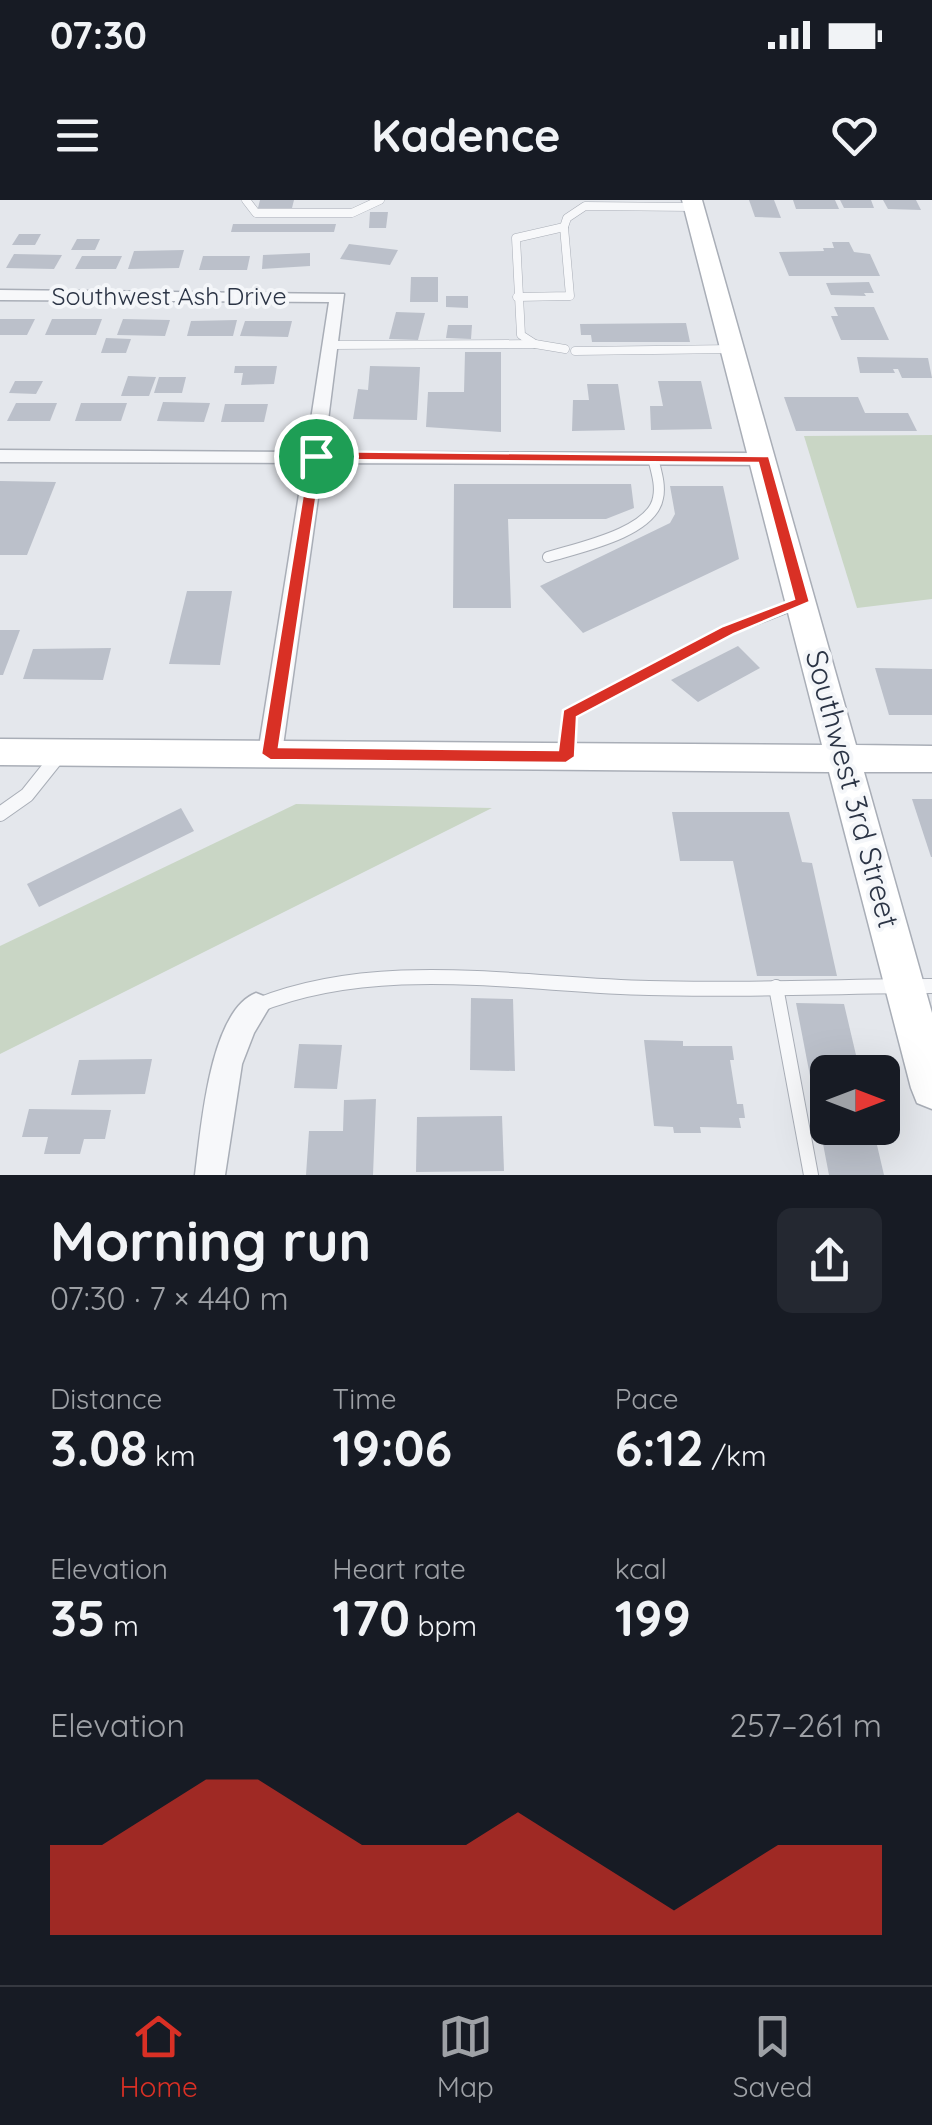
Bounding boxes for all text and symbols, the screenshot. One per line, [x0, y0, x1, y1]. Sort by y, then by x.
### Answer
text: 07:30 [50, 11, 147, 59]
text: Kadence [371, 107, 561, 163]
icon: menu [50, 108, 105, 163]
icon: heart [827, 108, 882, 163]
street label: Southwest Ash Drive [51, 280, 287, 311]
pin [274, 414, 359, 499]
icon: arrive [289, 429, 344, 484]
street label: Southwest 3rd Street [798, 646, 908, 932]
north arrow [810, 1055, 900, 1145]
map controls [810, 1055, 900, 1145]
text: Morning run [50, 1206, 371, 1275]
button: share [777, 1208, 882, 1313]
text: 07:30 · 7 × 440 m [50, 1278, 289, 1318]
text: Distance [50, 1381, 162, 1416]
text: Time [332, 1381, 397, 1416]
text: Pace [615, 1381, 679, 1416]
text: 3.08 [50, 1416, 147, 1479]
text: 19:06 [332, 1416, 452, 1479]
text: 6:12 [615, 1416, 704, 1479]
text: km [147, 1438, 196, 1473]
text: /km [704, 1438, 767, 1473]
text: Elevation [50, 1551, 168, 1586]
text: Heart rate [332, 1551, 466, 1586]
text: kcal [615, 1551, 667, 1586]
text: 35 [50, 1586, 106, 1649]
text: 170 [332, 1586, 410, 1649]
text: 199 [615, 1586, 691, 1649]
text: m [106, 1608, 139, 1643]
text: bpm [410, 1608, 477, 1643]
text: Elevation [50, 1705, 185, 1745]
text: 257–261 m [730, 1705, 882, 1745]
tab: Home [119, 2009, 198, 2104]
tab: Map [437, 2009, 494, 2104]
tab: Saved [733, 2009, 813, 2104]

